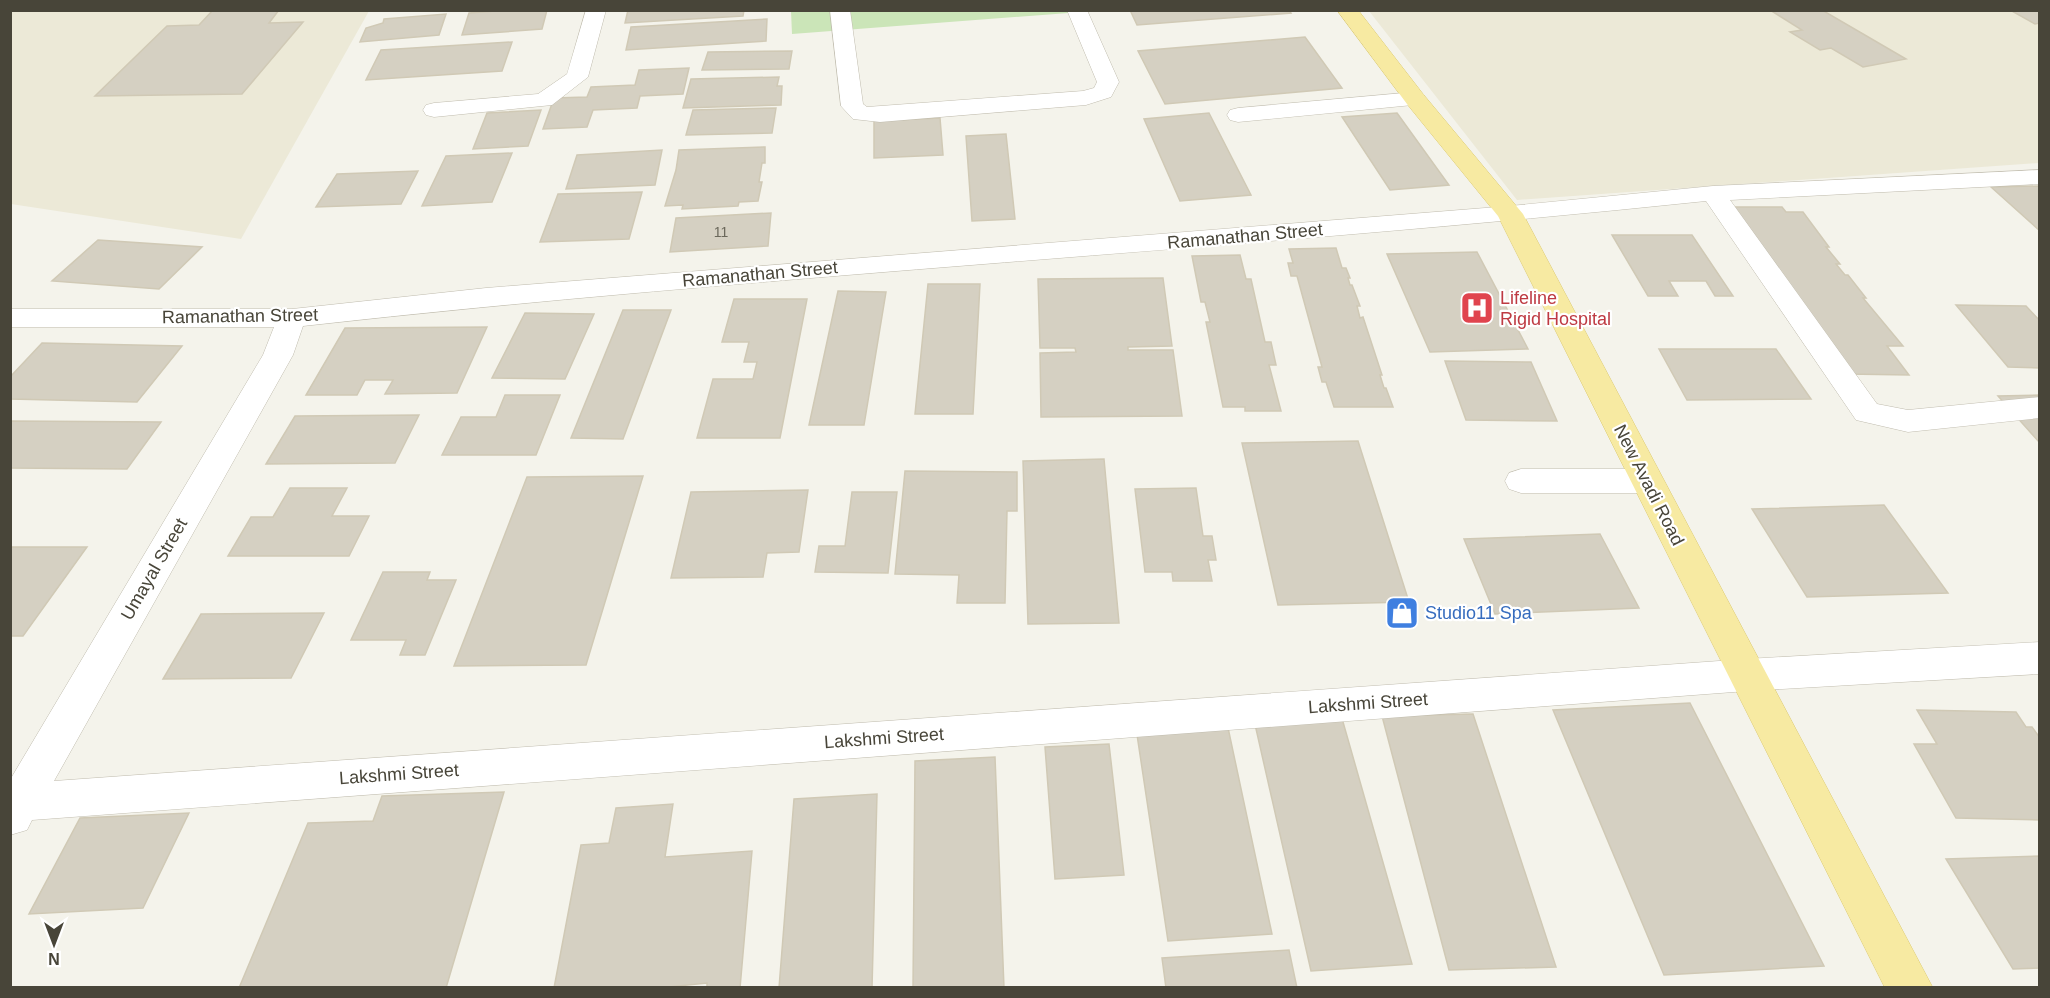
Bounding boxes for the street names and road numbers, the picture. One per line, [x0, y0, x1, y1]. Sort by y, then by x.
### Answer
street label: Ramanathan Street [1166, 219, 1324, 253]
street label: Ramanathan Street [681, 257, 839, 291]
street label: Ramanathan Street [162, 305, 318, 327]
street label: New Avadi Road [1610, 421, 1688, 549]
street label: Umayal Street [117, 515, 191, 623]
street label: Lakshmi Street [1307, 689, 1429, 717]
street label: Lakshmi Street [823, 724, 945, 752]
street label: Lakshmi Street [338, 760, 460, 788]

